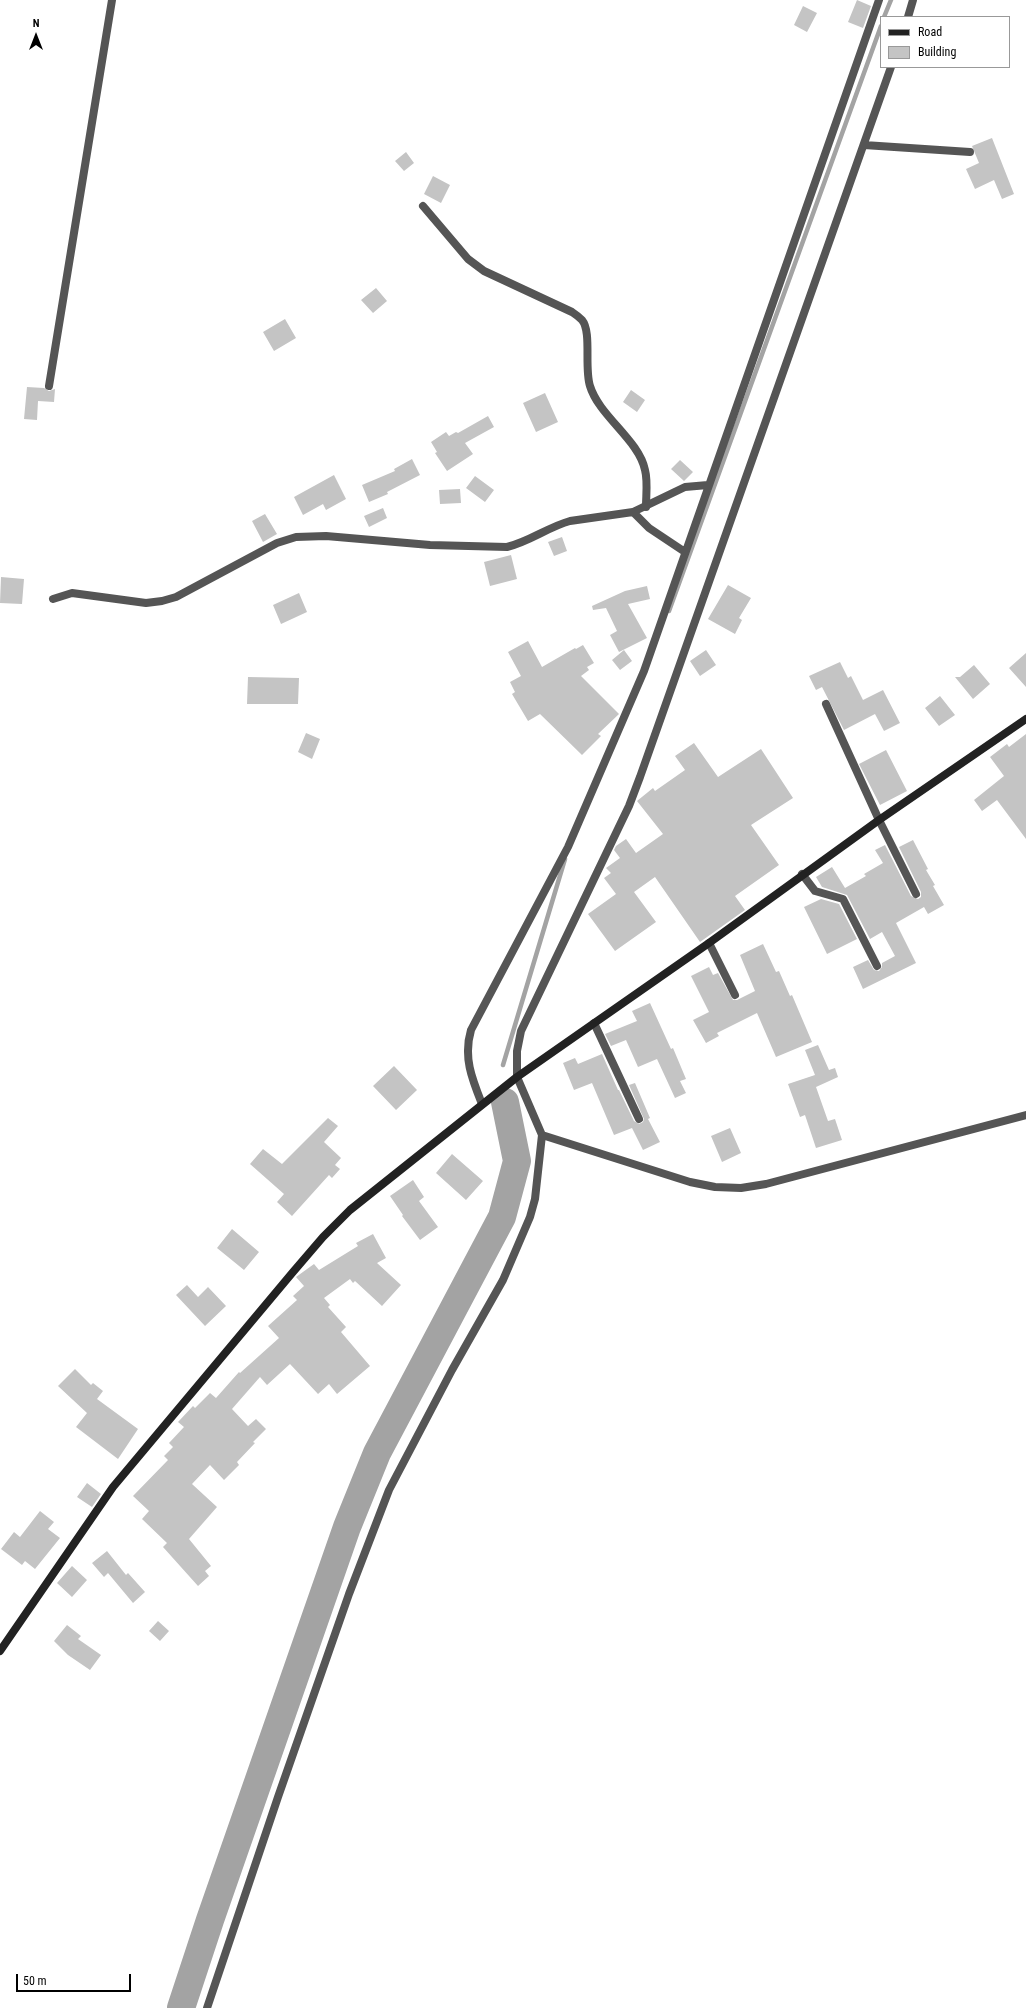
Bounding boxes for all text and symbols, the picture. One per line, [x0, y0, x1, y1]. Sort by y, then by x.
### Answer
north arrow [16, 16, 56, 56]
legend [880, 16, 1010, 68]
text: N [33, 17, 39, 30]
text: Road [918, 25, 942, 39]
text: Building [918, 45, 956, 59]
scale bar [18, 1966, 133, 1992]
text: 50 m [23, 1974, 47, 1988]

